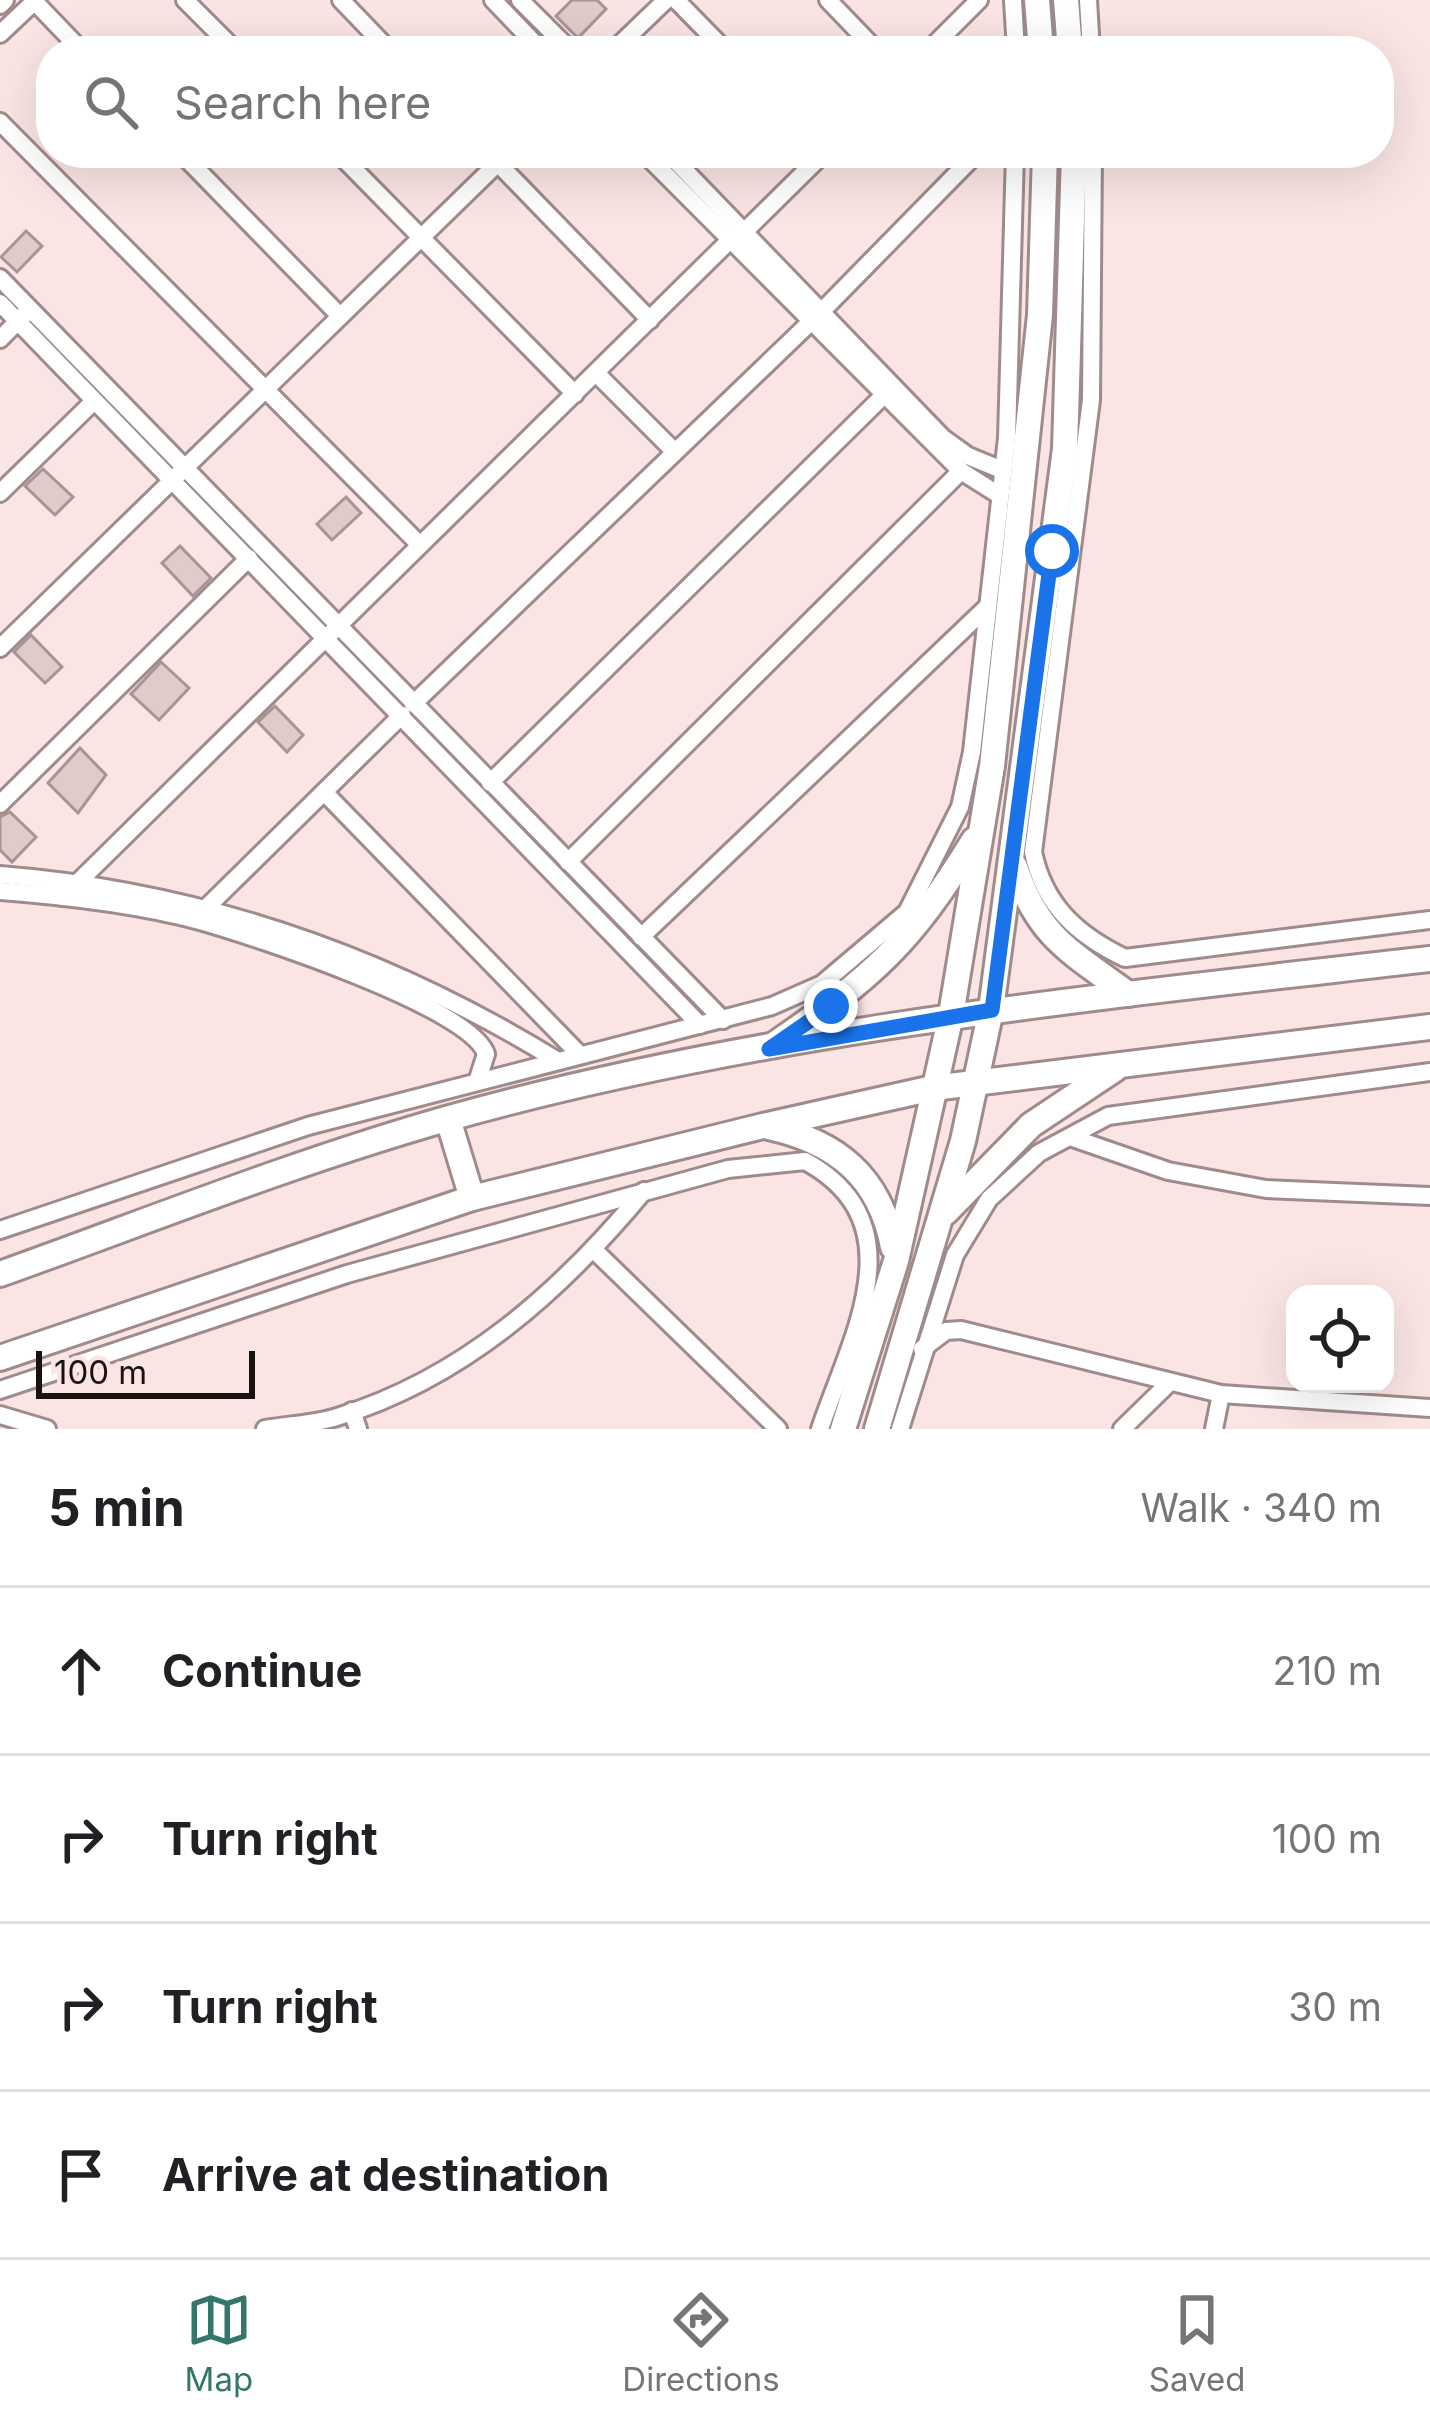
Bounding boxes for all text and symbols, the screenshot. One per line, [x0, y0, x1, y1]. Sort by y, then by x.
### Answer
search box [36, 36, 1394, 168]
icon: search [78, 69, 144, 135]
text: Search here [174, 75, 431, 130]
route start [1025, 524, 1079, 578]
route end [804, 979, 858, 1033]
map controls [1286, 1285, 1394, 1393]
button: locate [1286, 1285, 1394, 1393]
scale bar [36, 1345, 255, 1398]
text: 100 m [54, 1352, 147, 1392]
text: 5 min [48, 1477, 185, 1538]
text: Walk · 340 m [1141, 1484, 1382, 1531]
icon: ahead [48, 1638, 114, 1704]
text: Continue [162, 1643, 362, 1698]
text: 210 m [1273, 1647, 1382, 1694]
icon: right [48, 1806, 114, 1872]
text: Turn right [162, 1811, 378, 1866]
text: 100 m [1272, 1815, 1382, 1862]
icon: right [48, 1974, 114, 2040]
text: Turn right [162, 1979, 378, 2034]
text: 30 m [1288, 1983, 1382, 2030]
icon: arrive [48, 2142, 114, 2208]
text: Arrive at destination [162, 2147, 609, 2202]
tab: Map [185, 2287, 253, 2399]
tab: Directions [622, 2287, 780, 2399]
tab: Saved [1149, 2287, 1245, 2399]

